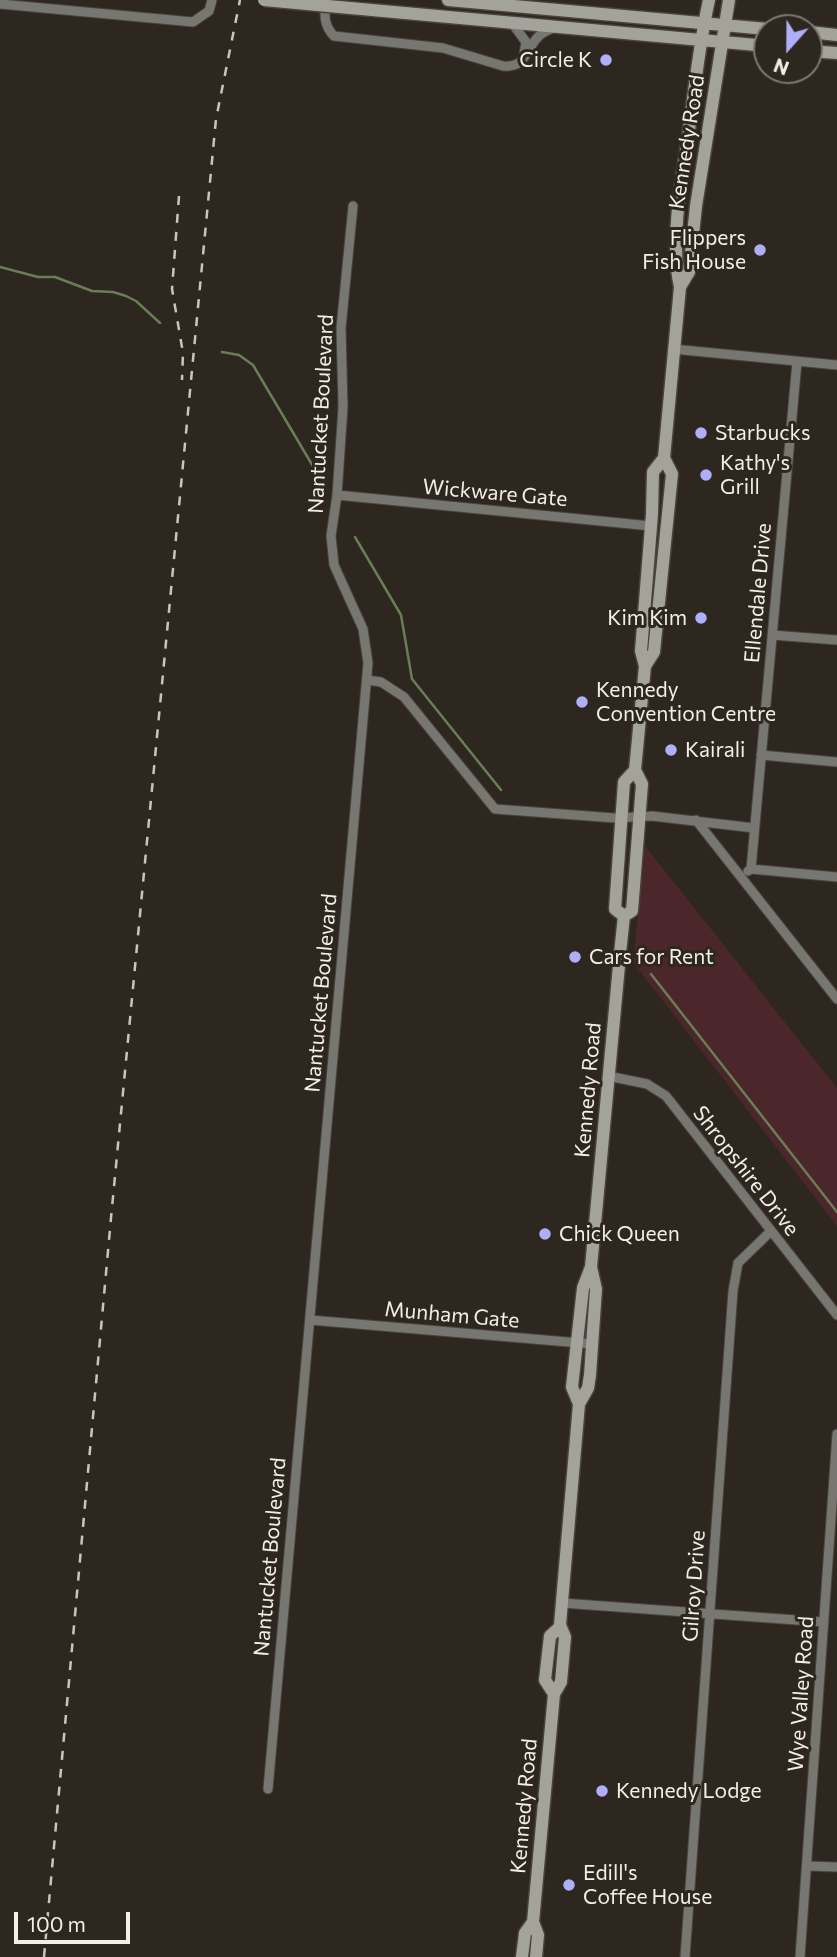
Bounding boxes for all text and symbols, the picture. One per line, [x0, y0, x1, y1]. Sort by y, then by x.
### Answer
north arrow [753, 14, 823, 84]
place label: Circle K [519, 47, 592, 73]
marker: Circle K [598, 52, 614, 68]
text: N [770, 54, 792, 80]
street label: Kennedy Road [664, 73, 710, 211]
place label: Flippers Fish House [642, 225, 746, 275]
marker: Flippers Fish House [752, 242, 768, 258]
street label: Nantucket Boulevard [303, 314, 339, 514]
place label: Starbucks [715, 420, 811, 446]
marker: Starbucks [693, 425, 709, 441]
place label: Kathy's Grill [720, 450, 790, 500]
marker: Kathy's Grill [698, 467, 714, 483]
street label: Wickware Gate [422, 474, 568, 512]
street label: Ellendale Drive [739, 522, 777, 664]
place label: Kim Kim [607, 605, 687, 631]
marker: Kim Kim [693, 610, 709, 626]
place label: Kennedy Convention Centre [596, 677, 776, 727]
marker: Kennedy Convention Centre [574, 694, 590, 710]
place label: Kairali [685, 737, 745, 763]
marker: Kairali [663, 742, 679, 758]
street label: Nantucket Boulevard [300, 892, 342, 1094]
place label: Cars for Rent [589, 944, 714, 970]
marker: Cars for Rent [567, 949, 583, 965]
street label: Kennedy Road [570, 1021, 606, 1159]
street label: Shropshire Drive [687, 1101, 805, 1241]
place label: Chick Queen [559, 1221, 680, 1247]
marker: Chick Queen [537, 1226, 553, 1242]
street label: Munham Gate [384, 1297, 520, 1333]
street label: Nantucket Boulevard [249, 1456, 291, 1658]
street label: Gilroy Drive [678, 1529, 710, 1643]
street label: Wye Valley Road [783, 1615, 819, 1773]
street label: Kennedy Road [506, 1737, 542, 1875]
place label: Kennedy Lodge [616, 1778, 762, 1804]
marker: Kennedy Lodge [594, 1783, 610, 1799]
place label: Edill's Coffee House [583, 1860, 712, 1910]
marker: Edill's Coffee House [561, 1877, 577, 1893]
scale bar [18, 1898, 133, 1942]
text: 100 m [27, 1911, 86, 1936]

